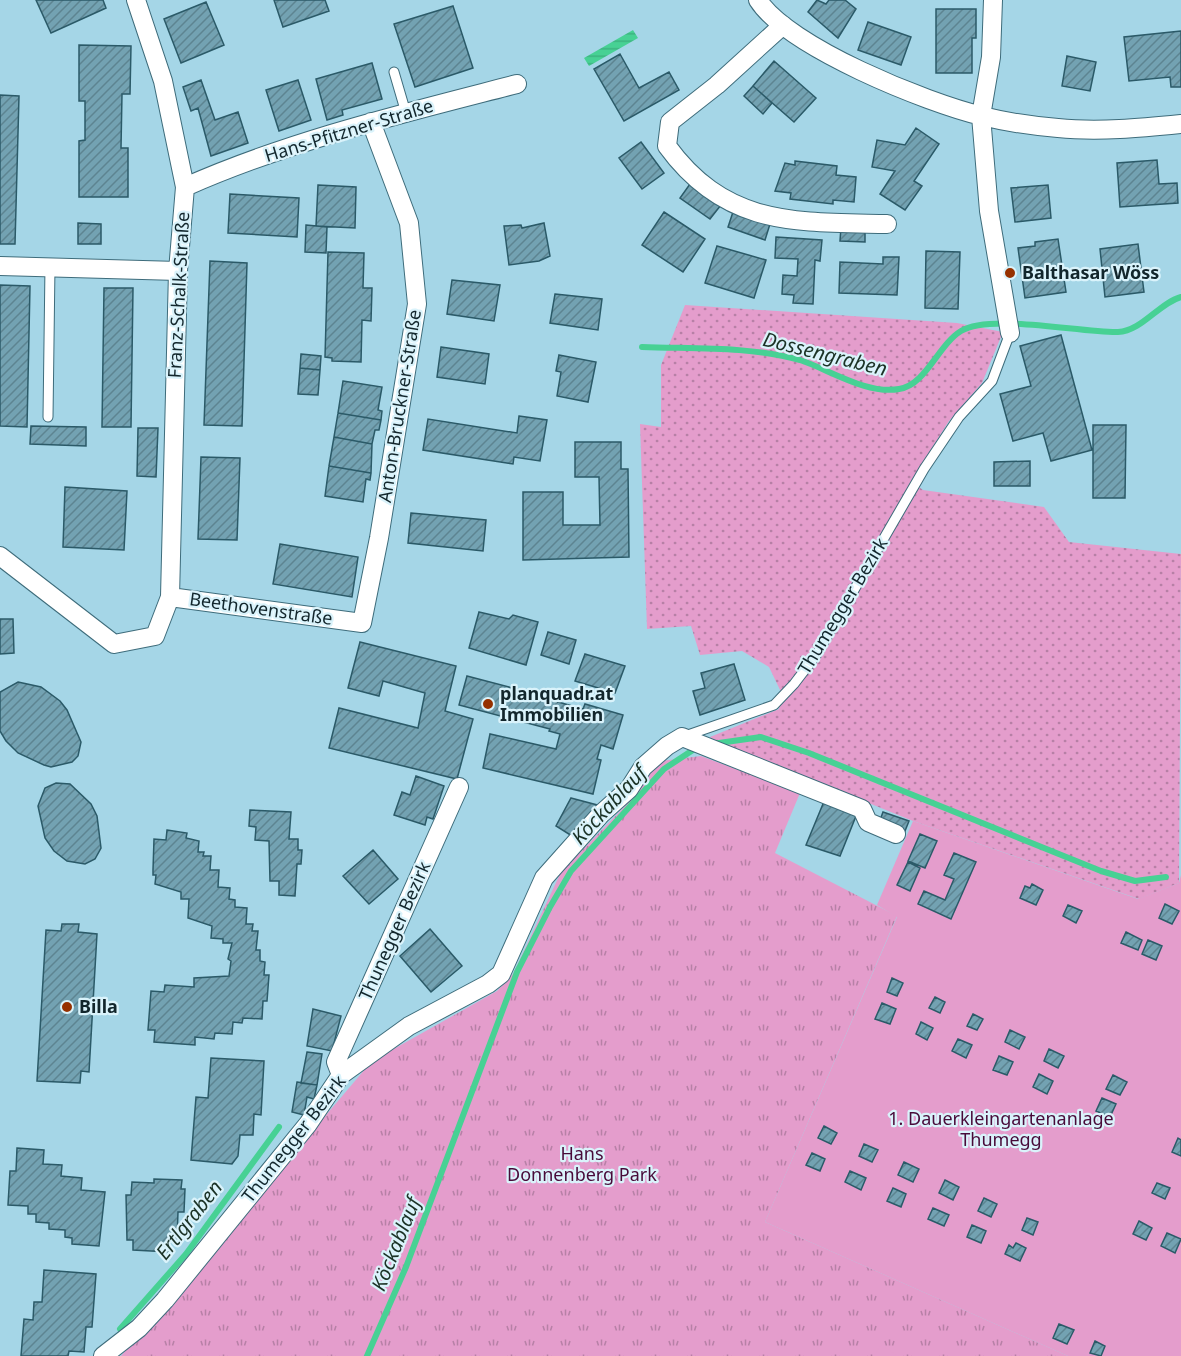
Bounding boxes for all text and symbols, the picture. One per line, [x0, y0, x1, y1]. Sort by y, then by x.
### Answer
street label: Hans-Pfitzner-Straße [261, 93, 436, 167]
street label: Franz-Schalk-Straße [162, 211, 194, 379]
place label: Balthasar Wöss [1022, 260, 1159, 284]
marker: Balthasar Wöss [1003, 266, 1017, 280]
street label: Anton-Bruckner-Straße [372, 308, 426, 504]
water label: Dossengraben [760, 325, 890, 382]
street label: Thumegger Bezirk [792, 532, 893, 678]
street label: Beethovenstraße [188, 586, 334, 630]
place label: planquadr.at Immobilien [500, 681, 613, 726]
marker: planquadr.at Immobilien [481, 697, 495, 711]
water label: Köckablauf [565, 757, 654, 850]
street label: Thunegger Bezirk [353, 857, 436, 1004]
place label: Billa [79, 994, 118, 1018]
marker: Billa [60, 1000, 74, 1014]
street label: Thumegger Bezirk [236, 1069, 351, 1207]
park label: 1. Dauerkleingartenanlage Thumegg [888, 1106, 1114, 1151]
park label: Hans Donnenberg Park [507, 1141, 657, 1186]
water label: Ertlgraben [149, 1174, 228, 1265]
water label: Köckablauf [364, 1190, 428, 1295]

